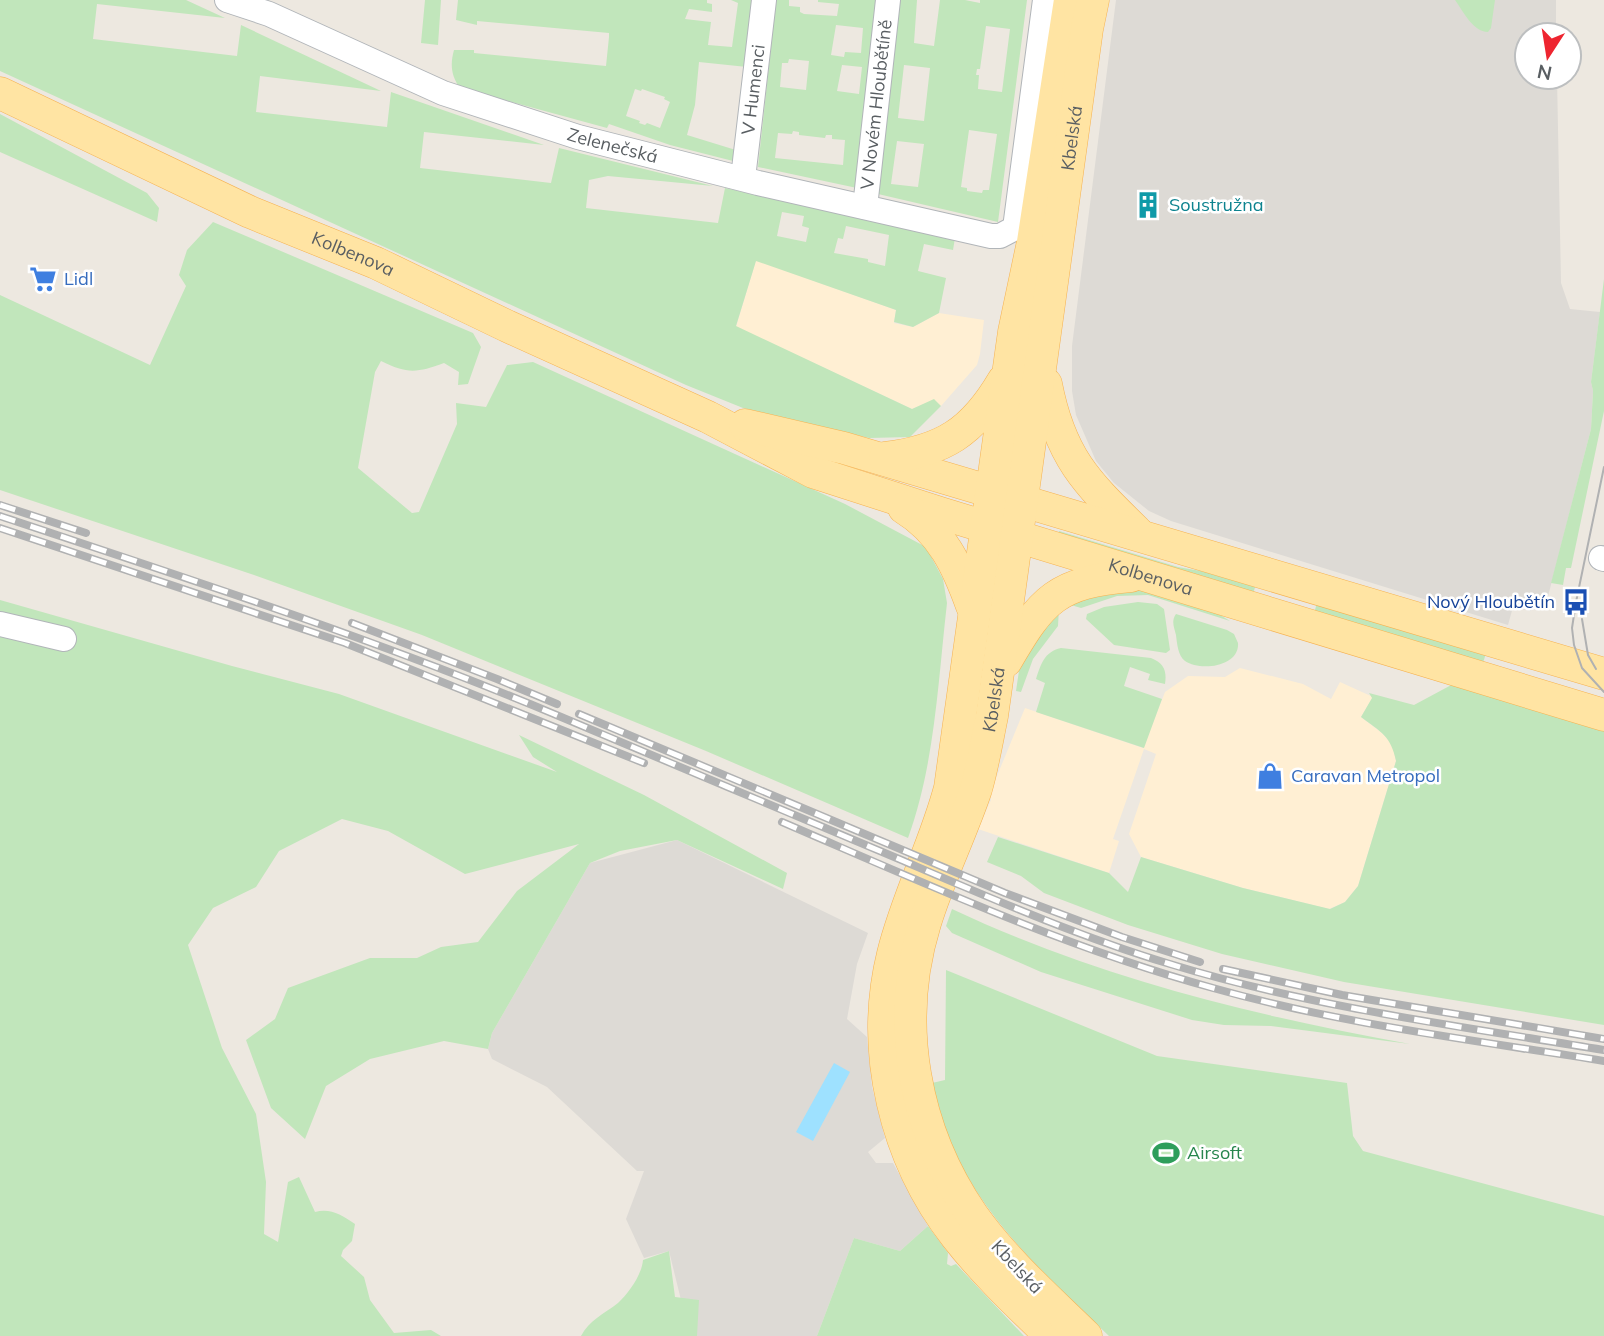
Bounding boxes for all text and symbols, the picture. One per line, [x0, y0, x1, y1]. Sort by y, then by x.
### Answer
street label: V Novém Hloubětíně [855, 18, 897, 191]
north arrow [1513, 21, 1583, 91]
street label: V Humenci [736, 43, 770, 136]
text: N [1535, 59, 1554, 86]
street label: Kbelská [1056, 104, 1087, 172]
street label: Zelenečská [564, 122, 660, 168]
building icon: Soustružna [1133, 190, 1163, 220]
place label: Soustružna [1169, 193, 1264, 216]
street label: Kolbenova [308, 226, 398, 281]
supermarket icon: Lidl [28, 264, 58, 294]
place label: Lidl [64, 267, 93, 290]
street label: Kolbenova [1106, 553, 1196, 600]
bus stop icon: Nový Hloubětín [1561, 587, 1591, 617]
place label: Nový Hloubětín [1427, 590, 1555, 613]
street label: Kbelská [977, 666, 1010, 734]
shop icon: Caravan Metropol [1255, 761, 1285, 791]
place label: Caravan Metropol [1291, 764, 1440, 787]
sports icon: Airsoft [1151, 1138, 1181, 1168]
place label: Airsoft [1187, 1141, 1242, 1164]
street label: Kbelská [987, 1235, 1048, 1298]

